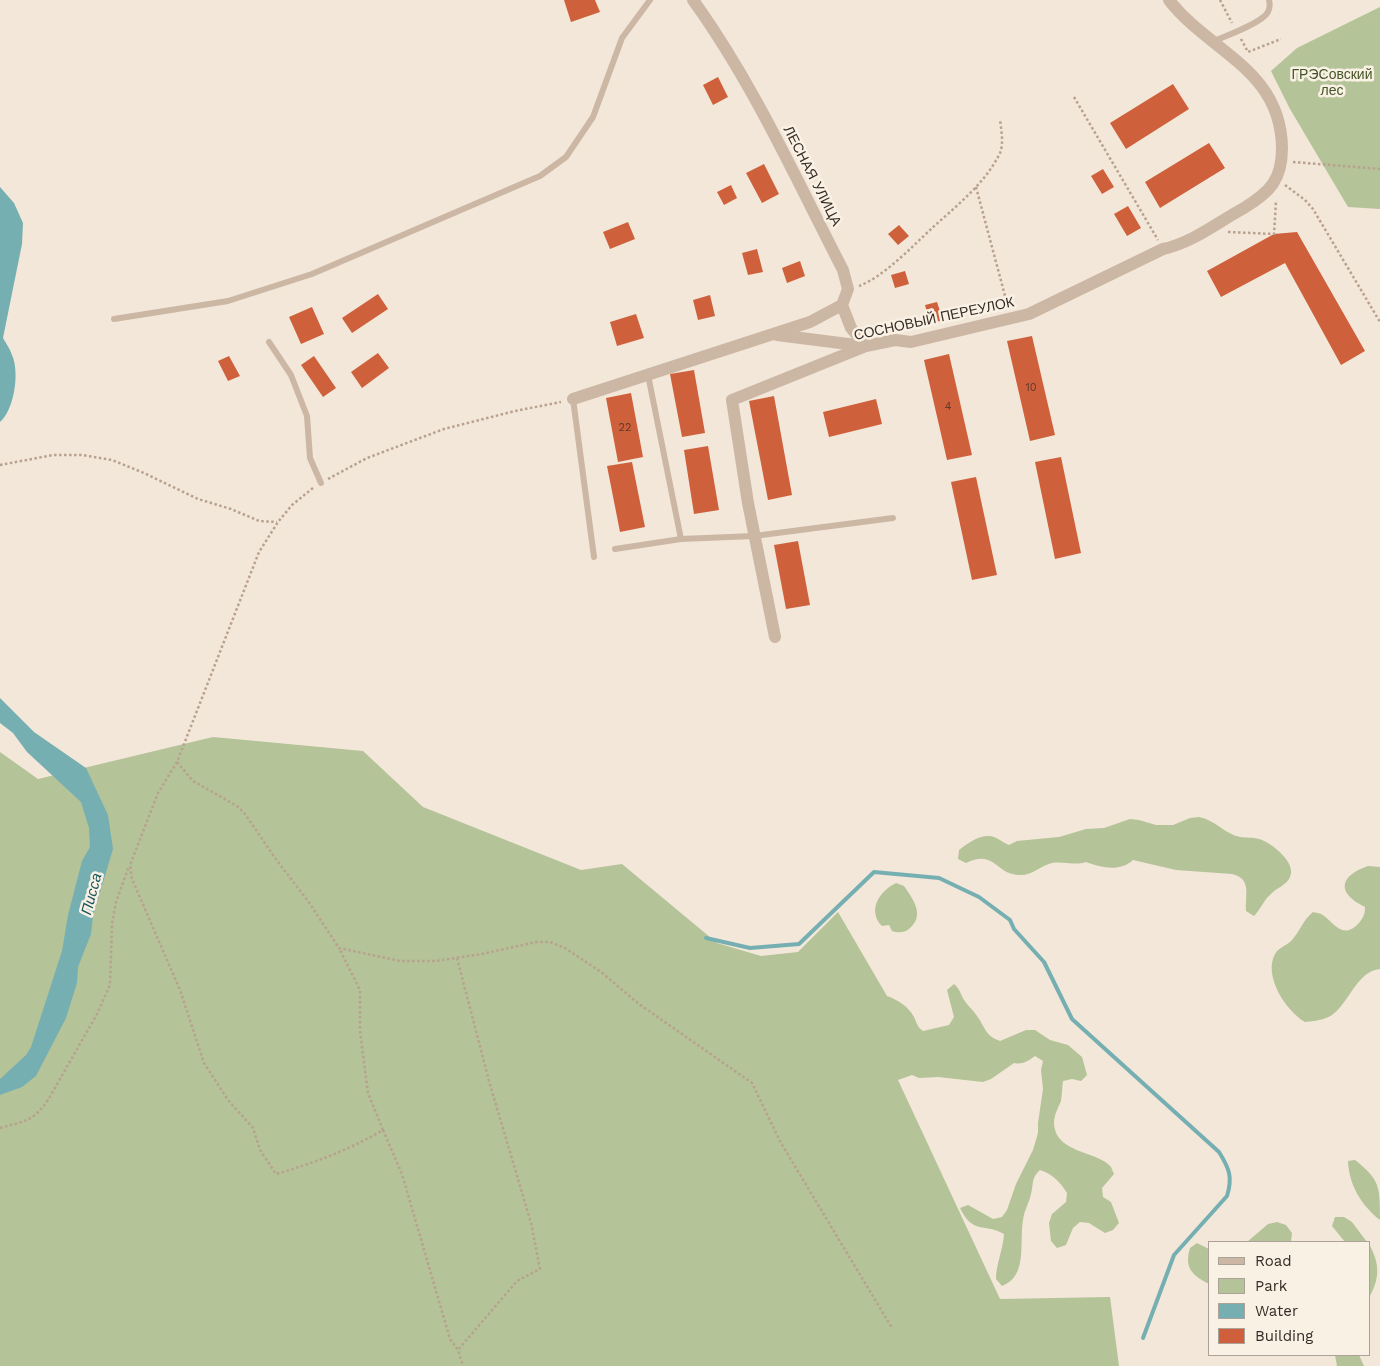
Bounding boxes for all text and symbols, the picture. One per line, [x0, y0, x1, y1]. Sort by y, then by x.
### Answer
park label: ГРЭСовский лес [1292, 67, 1372, 100]
street label: ЛЕСНАЯ УЛИЦА [779, 123, 845, 229]
street label: СОСНОВЫЙ ПЕРЕУЛОК [852, 294, 1016, 344]
house number: 10 [1025, 381, 1037, 395]
house number: 4 [945, 400, 951, 414]
house number: 22 [619, 421, 631, 435]
water label: Писса [78, 871, 106, 917]
legend [1208, 1241, 1370, 1356]
text: Road [1255, 1252, 1292, 1270]
text: Park [1255, 1277, 1287, 1295]
text: Water [1255, 1302, 1298, 1320]
text: Building [1255, 1327, 1313, 1345]

